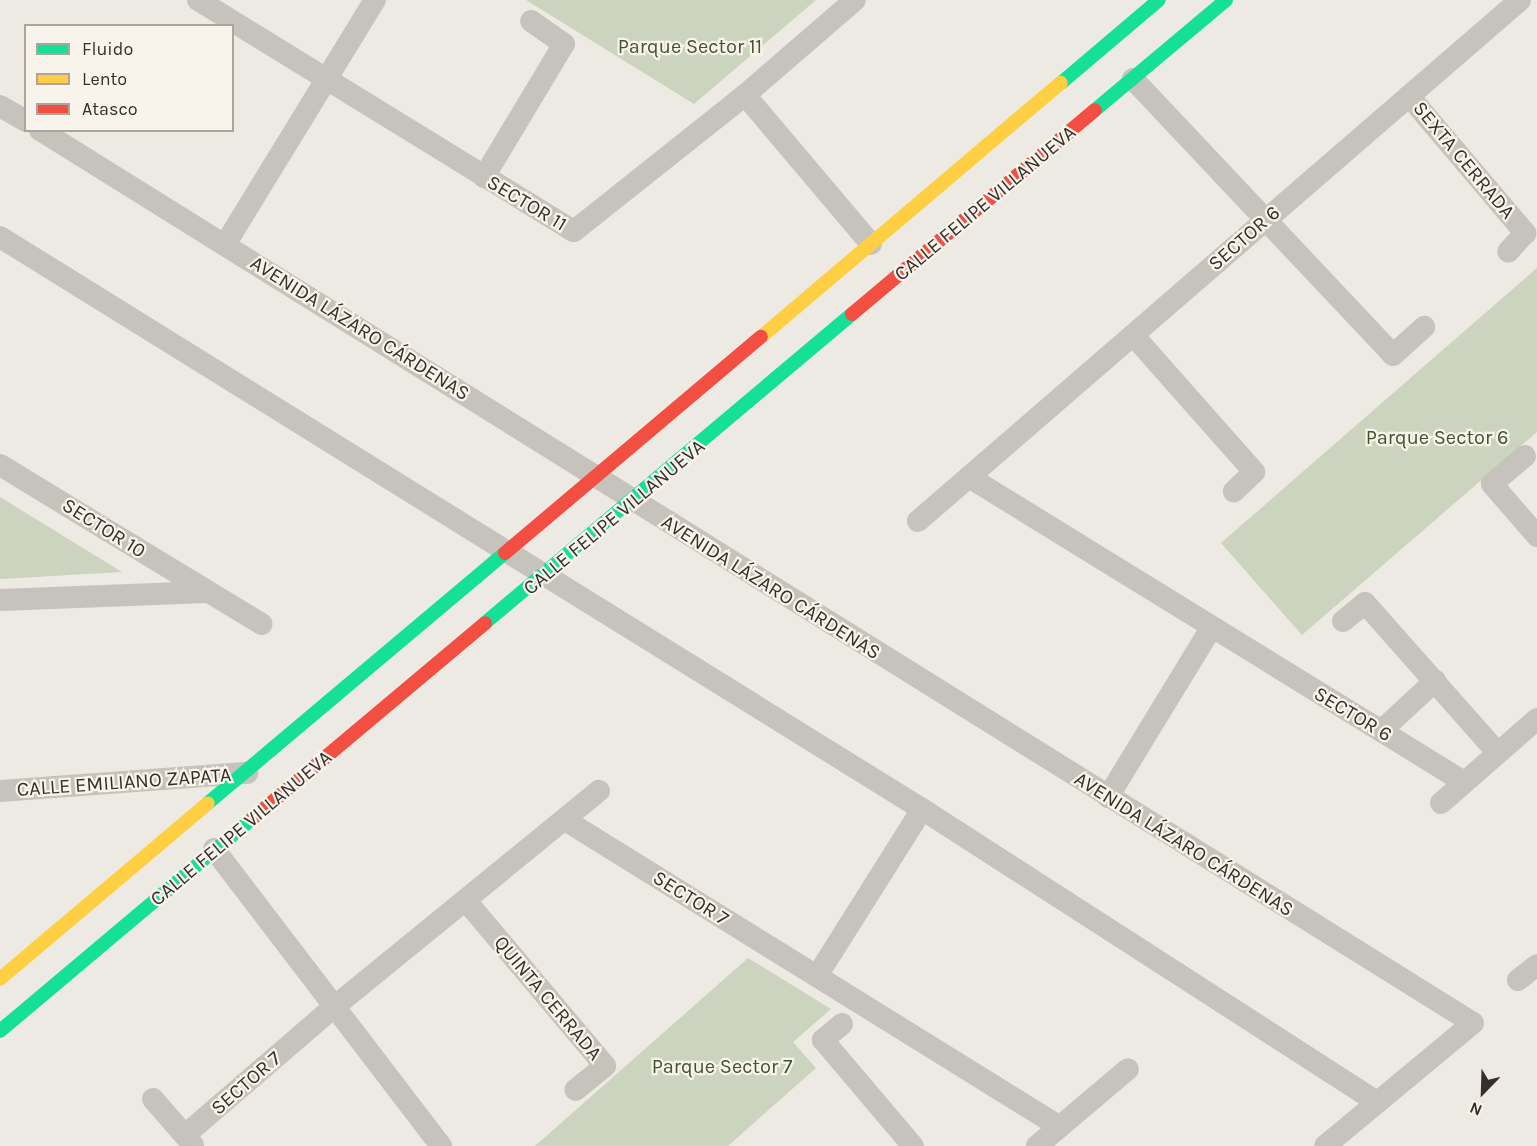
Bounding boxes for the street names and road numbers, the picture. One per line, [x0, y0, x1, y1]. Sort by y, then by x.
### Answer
street label: SEXTA CERRADA [1408, 96, 1520, 224]
street label: CALLE FELIPE VILLANUEVA [889, 120, 1081, 286]
street label: SECTOR 11 [483, 170, 571, 236]
street label: SECTOR 6 [1203, 200, 1285, 276]
street label: AVENIDA LÁZARO CÁRDENAS [246, 251, 474, 405]
street label: CALLE FELIPE VILLANUEVA [518, 434, 710, 600]
street label: SECTOR 10 [58, 493, 150, 563]
street label: AVENIDA LÁZARO CÁRDENAS [657, 510, 885, 664]
street label: SECTOR 6 [1310, 681, 1396, 747]
street label: CALLE FELIPE VILLANUEVA [145, 745, 337, 911]
street label: CALLE EMILIANO ZAPATA [16, 763, 232, 801]
street label: AVENIDA LÁZARO CÁRDENAS [1070, 767, 1298, 921]
street label: SECTOR 7 [649, 865, 733, 931]
street label: QUINTA CERRADA [489, 931, 607, 1065]
street label: SECTOR 7 [206, 1046, 286, 1120]

